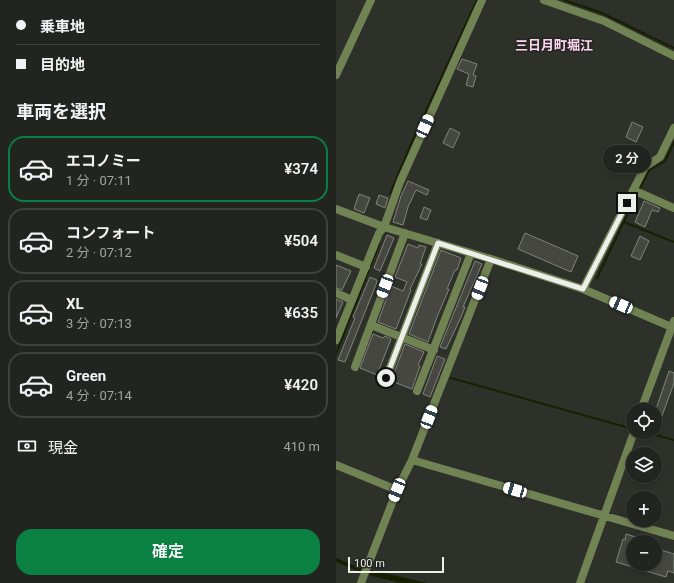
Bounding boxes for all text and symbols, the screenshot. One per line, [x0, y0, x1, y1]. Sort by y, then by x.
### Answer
text: 乗車地 [40, 18, 85, 36]
district label: 三日月町堀江 [515, 38, 593, 53]
text: 目的地 [40, 56, 85, 74]
text: 車両を選択 [16, 101, 106, 122]
car [415, 113, 435, 139]
callout: 2 分 [603, 145, 651, 173]
icon: car [18, 151, 54, 187]
text: 2 分 [615, 151, 639, 166]
text: エコノミー [66, 152, 141, 170]
text: ¥374 [284, 160, 318, 178]
text: 1 分 · 07:11 [66, 173, 132, 188]
route end [618, 194, 636, 212]
icon: car [18, 223, 54, 259]
text: コンフォート [66, 224, 156, 242]
text: ¥504 [284, 232, 318, 250]
text: 2 分 · 07:12 [66, 245, 132, 260]
car [375, 273, 395, 299]
car [470, 275, 490, 301]
icon: car [18, 295, 54, 331]
text: XL [66, 295, 84, 313]
car [608, 295, 634, 315]
text: ¥635 [284, 304, 318, 322]
text: 3 分 · 07:13 [66, 316, 132, 331]
icon: car [18, 367, 54, 403]
text: Green [66, 367, 106, 385]
route start [377, 369, 395, 387]
text: ¥420 [284, 376, 318, 394]
text: 4 分 · 07:14 [66, 388, 132, 403]
map controls [626, 403, 662, 571]
button: locate [626, 403, 662, 439]
car [419, 404, 439, 430]
icon: cash [16, 435, 38, 457]
text: 現金 [48, 439, 78, 457]
text: 410 m [283, 439, 320, 454]
button: layers [626, 447, 662, 483]
car [387, 477, 407, 503]
car [502, 481, 528, 499]
button: + [626, 491, 662, 527]
button: 確定 [16, 529, 320, 575]
button: − [626, 535, 662, 571]
scale bar [348, 555, 444, 574]
text: 100 m [354, 557, 385, 570]

